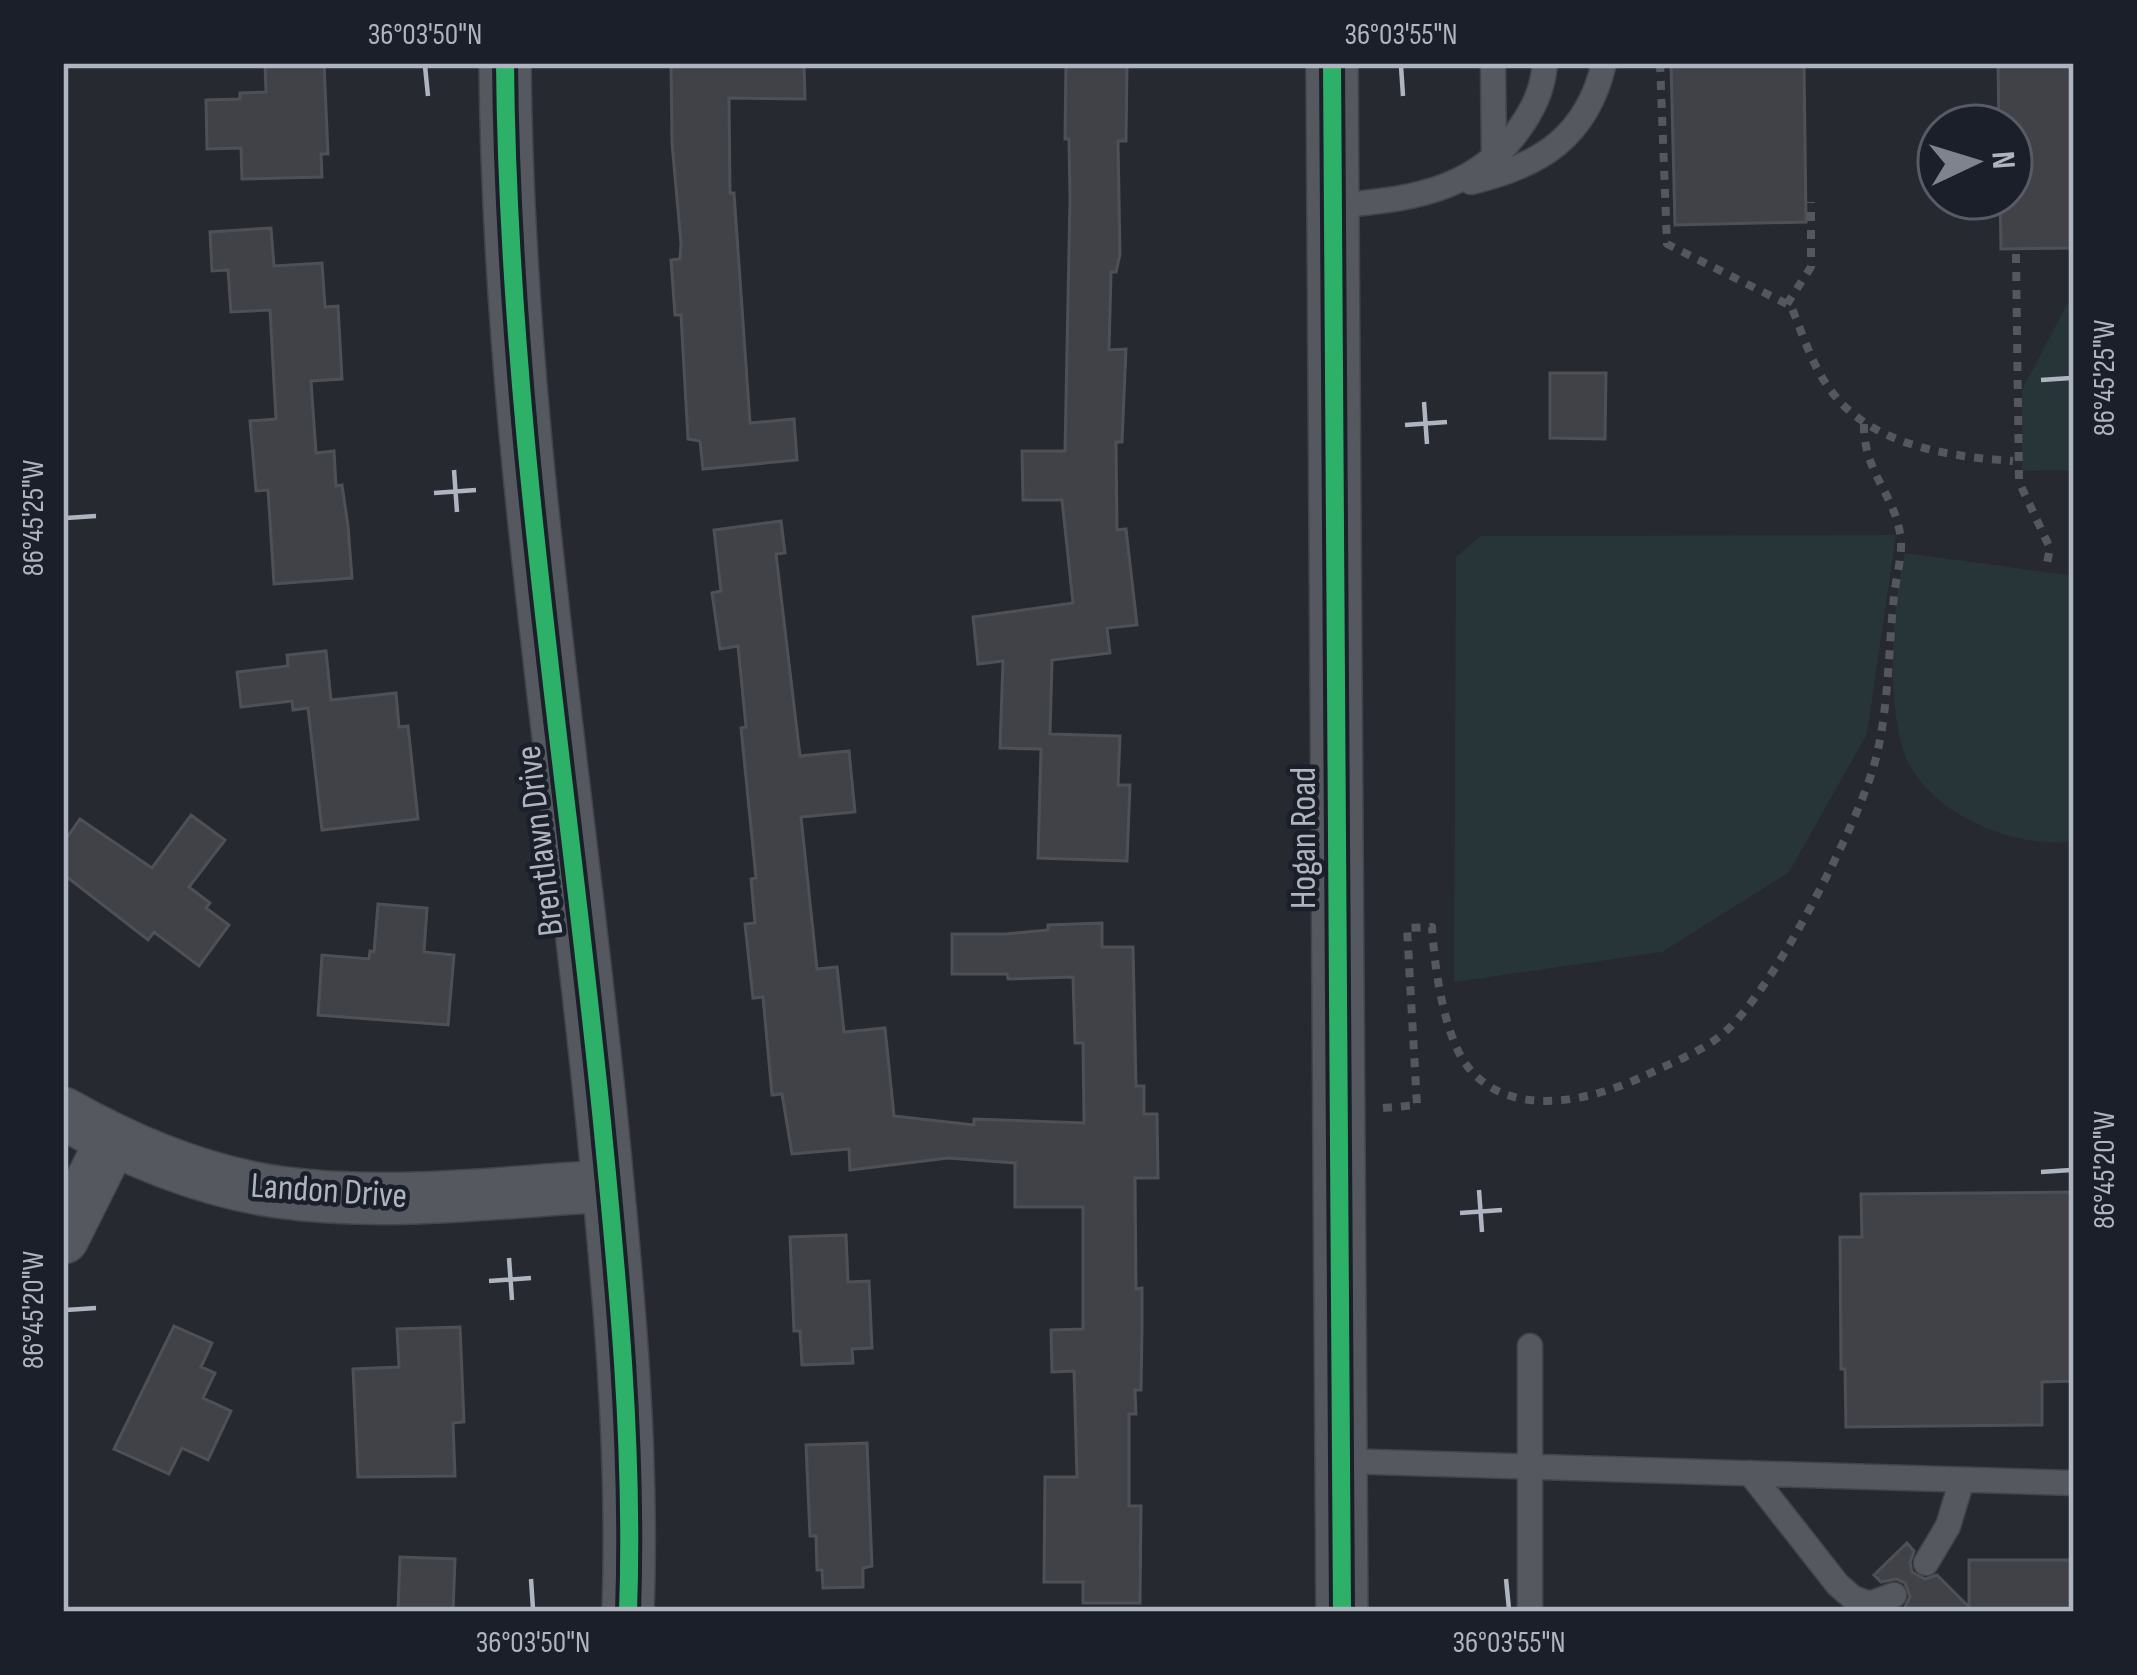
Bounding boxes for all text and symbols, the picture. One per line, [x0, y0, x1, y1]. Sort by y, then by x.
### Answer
text: 36°03'50"N [368, 17, 482, 53]
text: 36°03'55"N [1344, 17, 1458, 53]
north arrow [1915, 102, 2035, 222]
text: N [1982, 150, 2023, 170]
text: 86°45'25"W [2087, 319, 2123, 436]
text: 86°45'25"W [16, 459, 52, 576]
street label: Brentlawn Drive [507, 743, 573, 938]
street label: Hogan Road [1283, 767, 1326, 909]
text: 86°45'20"W [2087, 1111, 2123, 1229]
street label: Landon Drive [249, 1165, 408, 1218]
text: 86°45'20"W [16, 1251, 52, 1369]
text: 36°03'50"N [476, 1625, 590, 1661]
text: 36°03'55"N [1452, 1625, 1566, 1661]

